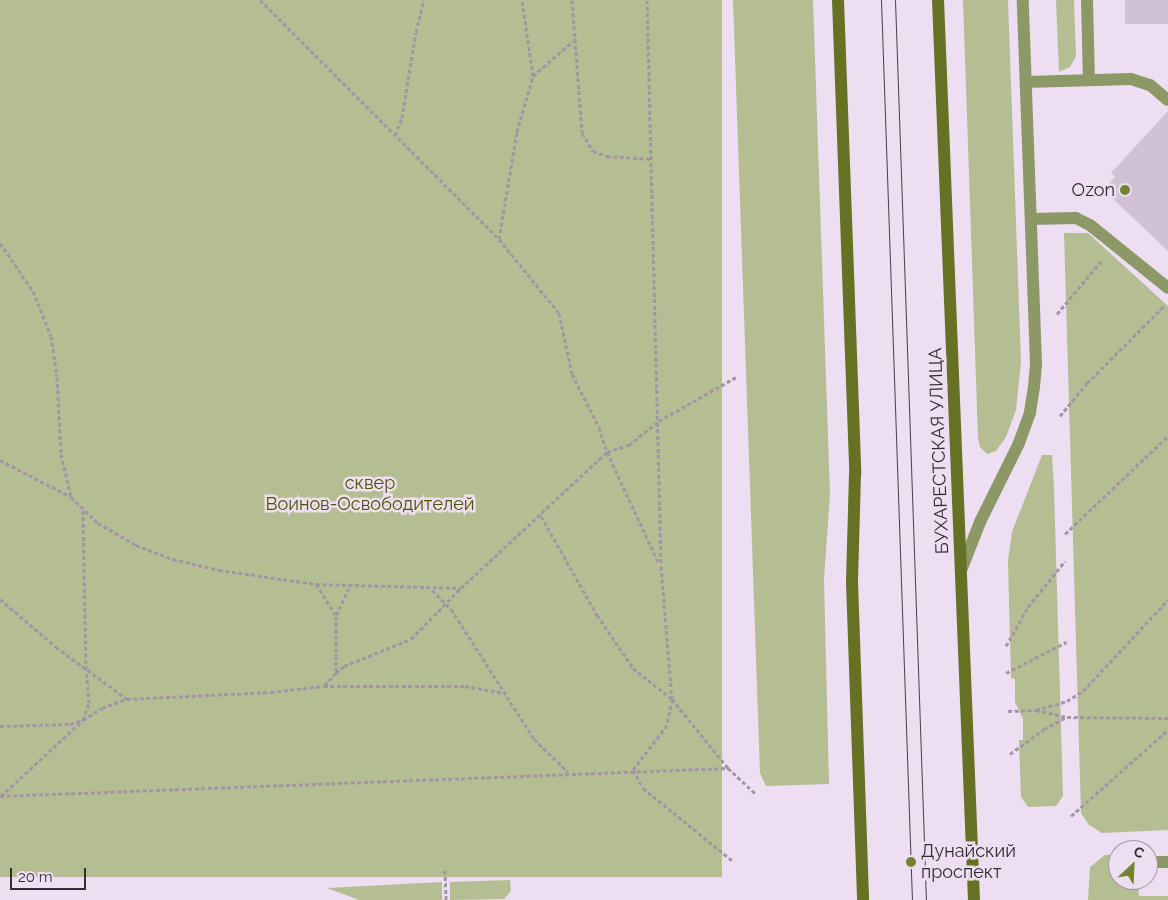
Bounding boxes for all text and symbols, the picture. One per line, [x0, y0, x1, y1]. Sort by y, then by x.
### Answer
place label: Ozon [1072, 179, 1115, 201]
marker: Ozon [1119, 184, 1131, 196]
street label: БУХАРЕСТСКАЯ УЛИЦА [925, 348, 953, 554]
park label: сквер Воинов-Освободителей [266, 473, 474, 516]
north arrow [1108, 840, 1158, 890]
place label: Дунайский проспект [921, 841, 1016, 884]
text: С [1131, 843, 1147, 862]
marker: Дунайский проспект [905, 856, 917, 868]
scale bar [12, 858, 89, 890]
text: 20 m [18, 868, 53, 886]

